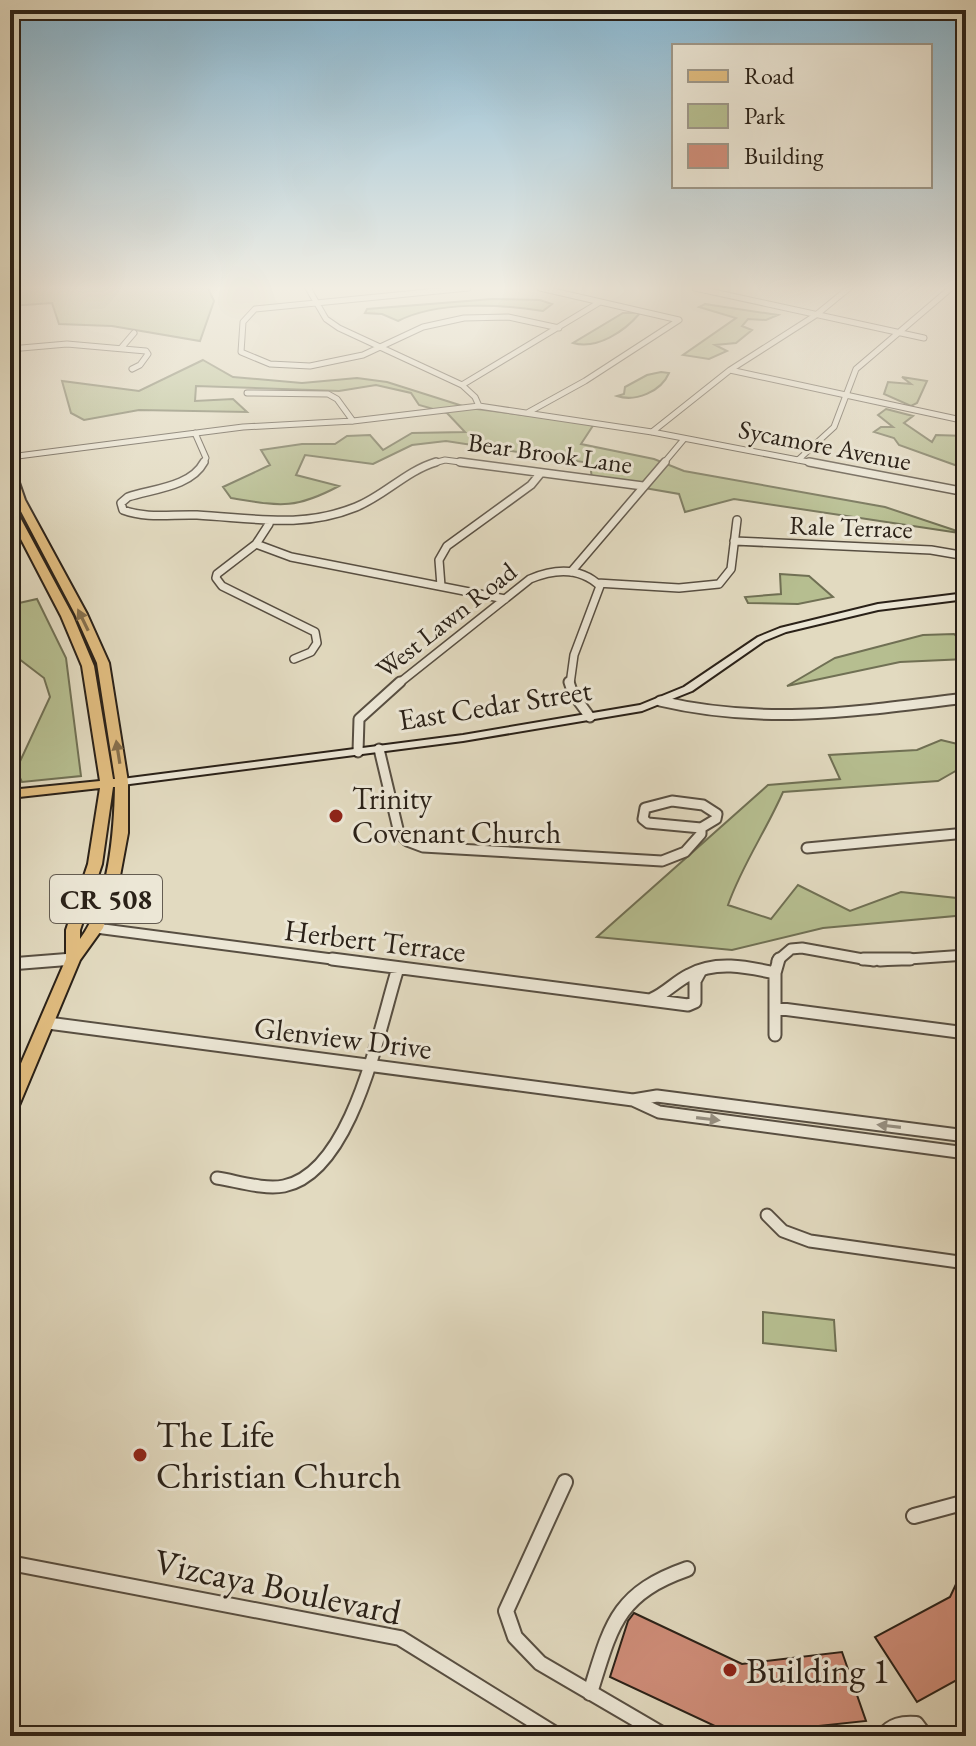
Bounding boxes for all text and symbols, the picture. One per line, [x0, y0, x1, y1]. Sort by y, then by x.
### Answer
legend [672, 44, 932, 188]
text: Road [744, 60, 795, 91]
text: Park [744, 100, 786, 131]
text: Building [744, 140, 824, 171]
street label: Sycamore Avenue [736, 412, 914, 478]
street label: Bear Brook Lane [466, 425, 634, 481]
street label: Rale Terrace [789, 508, 913, 546]
street label: West Lawn Road [369, 554, 524, 686]
one-way arrow [76, 608, 90, 632]
street label: East Cedar Street [396, 670, 595, 739]
one-way arrow [111, 739, 124, 764]
place label: Trinity Covenant Church [352, 779, 561, 852]
marker: Trinity Covenant Church [327, 807, 345, 825]
road number: CR 508 [50, 875, 162, 923]
street label: Herbert Terrace [282, 910, 468, 971]
street label: Glenview Drive [252, 1007, 434, 1068]
one-way arrow [696, 1112, 721, 1125]
one-way arrow [876, 1119, 901, 1132]
place label: The Life Christian Church [156, 1411, 402, 1499]
marker: The Life Christian Church [131, 1446, 149, 1464]
street label: Vizcaya Boulevard [150, 1537, 406, 1636]
place label: Building 1 [746, 1647, 890, 1694]
marker: Building 1 [721, 1661, 739, 1679]

